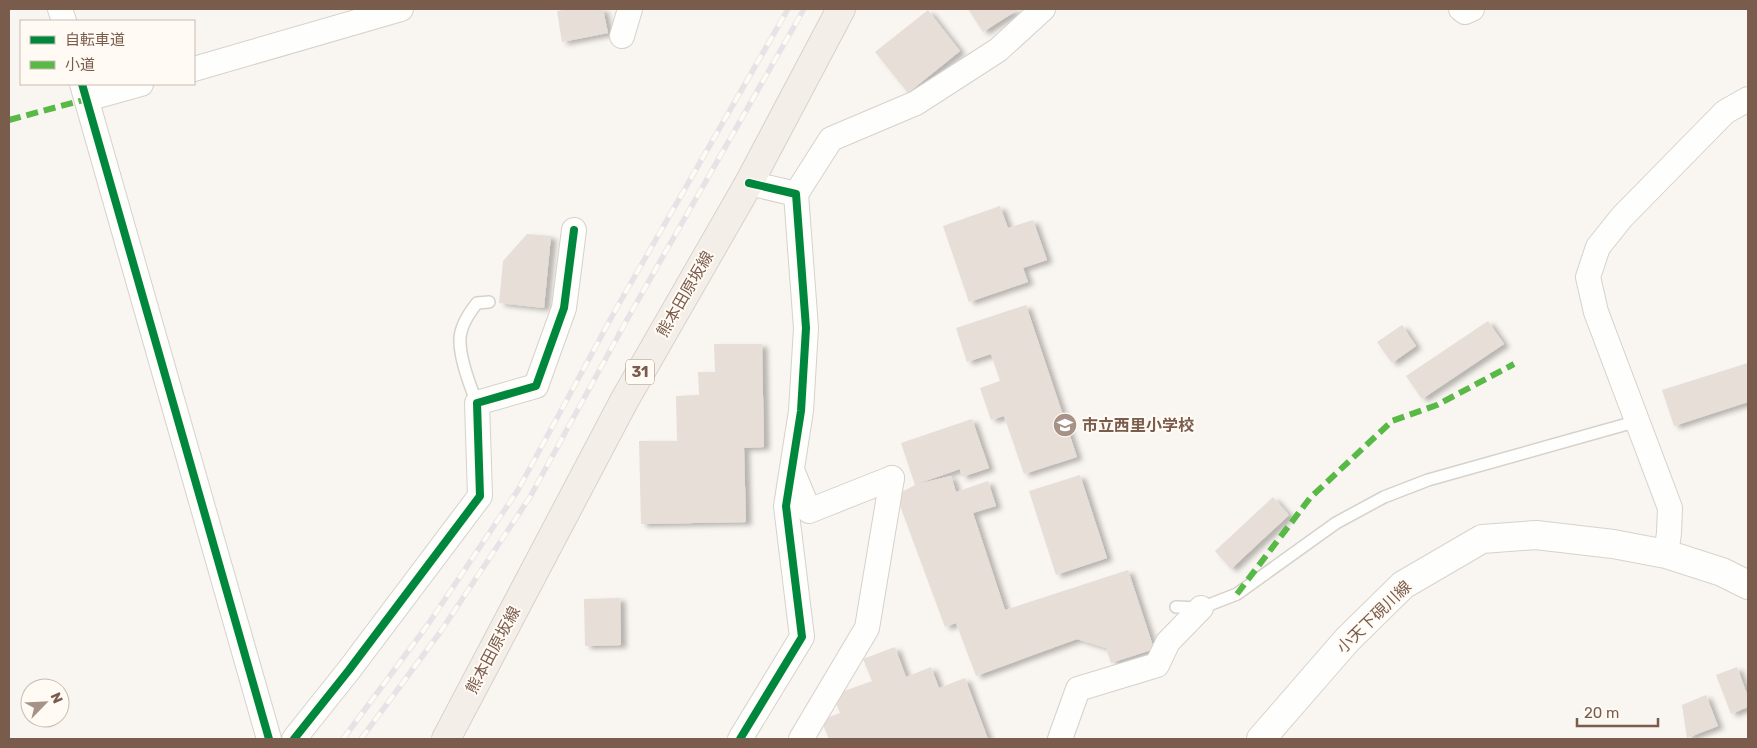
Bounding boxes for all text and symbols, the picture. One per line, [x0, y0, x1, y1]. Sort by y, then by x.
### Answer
legend [20, 20, 195, 85]
text: 自転車道 [65, 31, 125, 49]
text: 小道 [65, 56, 95, 74]
street label: 熊本田原坂線 [653, 248, 717, 340]
road number: 31 [626, 360, 654, 384]
school or university icon: 市立西里小学校 [1052, 412, 1078, 438]
place label: 市立西里小学校 [1082, 416, 1194, 435]
street label: 小天下硯川線 [1333, 577, 1415, 657]
street label: 熊本田原坂線 [462, 603, 524, 697]
north arrow [20, 678, 70, 728]
text: N [47, 690, 66, 706]
scale bar [1577, 696, 1658, 728]
text: 20 m [1584, 704, 1619, 722]

